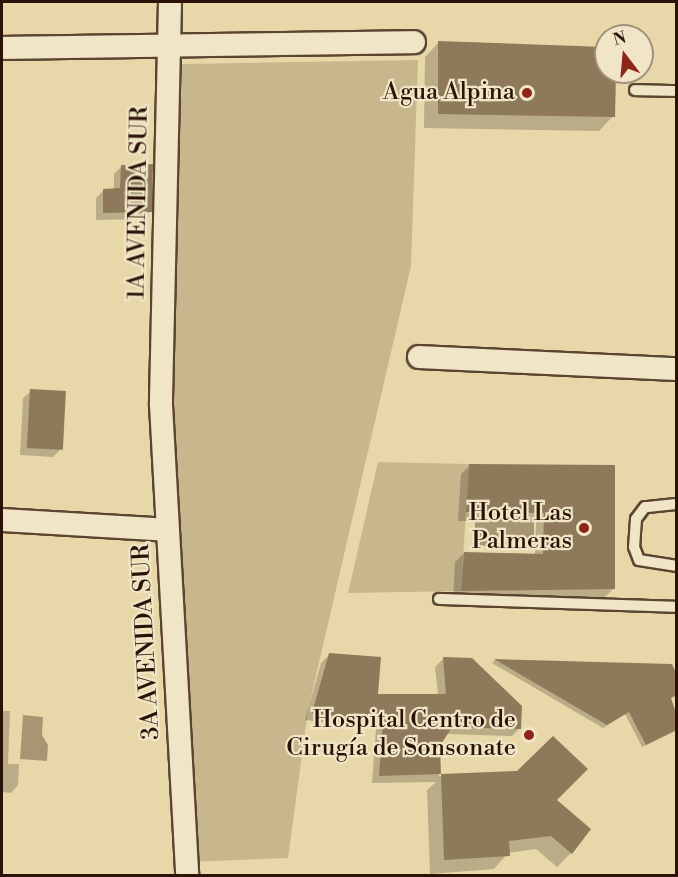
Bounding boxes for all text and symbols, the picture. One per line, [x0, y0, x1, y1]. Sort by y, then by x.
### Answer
north arrow [594, 24, 654, 84]
text: N [611, 27, 628, 50]
place label: Agua Alpina [383, 79, 515, 107]
marker: Agua Alpina [520, 86, 534, 100]
street label: 1A AVENIDA SUR [123, 106, 155, 300]
place label: Hotel Las Palmeras [468, 500, 572, 556]
marker: Hotel Las Palmeras [577, 521, 591, 535]
street label: 3A AVENIDA SUR [127, 543, 167, 741]
place label: Hospital Centro de Cirugía de Sonsonate [286, 707, 516, 763]
marker: Hospital Centro de Cirugía de Sonsonate [520, 726, 538, 744]

